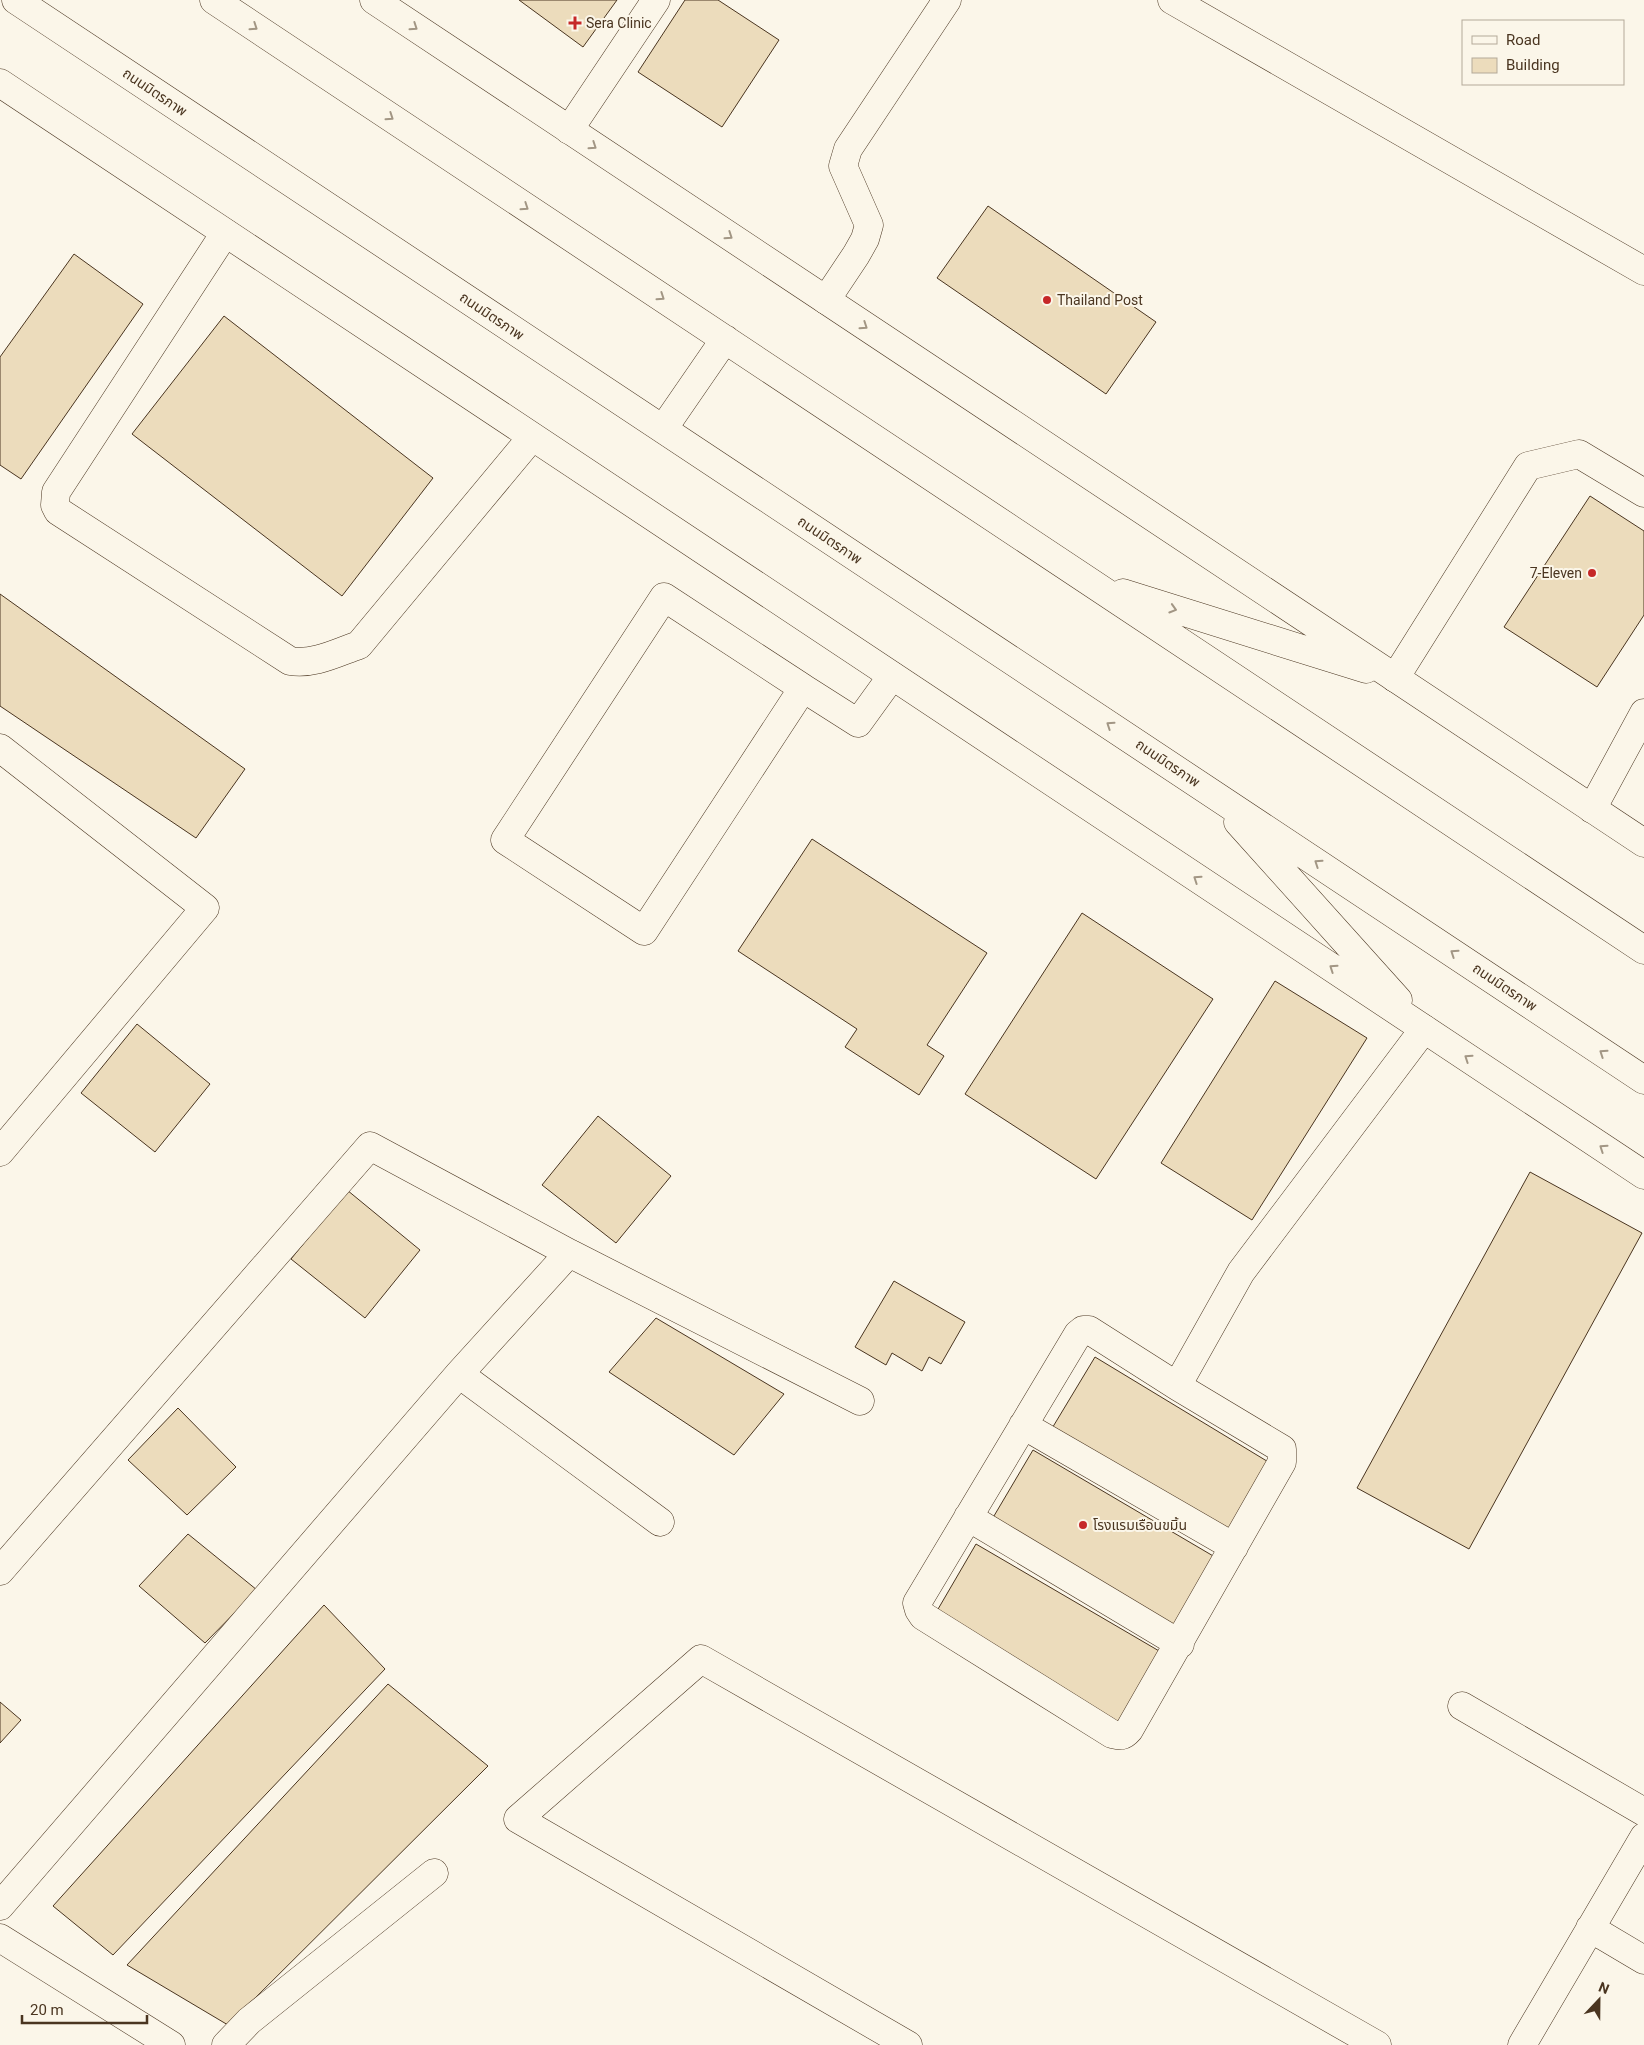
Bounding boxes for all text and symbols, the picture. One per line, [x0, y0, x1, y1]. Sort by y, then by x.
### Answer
place label: Sera Clinic [586, 15, 652, 31]
marker: Sera Clinic [568, 16, 582, 30]
legend [1462, 20, 1624, 85]
one-way arrow [249, 21, 258, 30]
one-way arrow [409, 21, 418, 30]
text: Road [1506, 31, 1540, 49]
text: Building [1506, 56, 1560, 74]
street label: ถนนมิตรภาพ [120, 65, 190, 119]
one-way arrow [384, 111, 394, 120]
one-way arrow [588, 140, 597, 149]
one-way arrow [520, 201, 529, 210]
one-way arrow [723, 230, 732, 239]
street label: ถนนมิตรภาพ [457, 289, 527, 343]
one-way arrow [655, 291, 664, 300]
place label: Thailand Post [1057, 292, 1143, 308]
marker: Thailand Post [1041, 294, 1053, 306]
one-way arrow [858, 320, 868, 329]
street label: ถนนมิตรภาพ [795, 513, 865, 567]
place label: 7-Eleven [1530, 565, 1582, 581]
marker: 7-Eleven [1586, 567, 1598, 579]
one-way arrow [1168, 603, 1176, 613]
one-way arrow [1106, 722, 1116, 731]
street label: ถนนมิตรภาพ [1133, 736, 1203, 790]
one-way arrow [1314, 860, 1324, 869]
one-way arrow [1194, 875, 1203, 885]
one-way arrow [1450, 950, 1459, 959]
street label: ถนนมิตรภาพ [1470, 960, 1540, 1014]
one-way arrow [1329, 965, 1338, 975]
one-way arrow [1600, 1050, 1609, 1059]
one-way arrow [1464, 1055, 1474, 1064]
one-way arrow [1600, 1145, 1609, 1154]
place label: โรงแรมเรือนขมิ้น [1093, 1516, 1187, 1533]
marker: โรงแรมเรือนขมิ้น [1077, 1519, 1089, 1531]
north arrow [1574, 1975, 1624, 2025]
text: N [1596, 1979, 1611, 1997]
scale bar [22, 1992, 148, 2024]
text: 20 m [30, 2001, 64, 2019]

